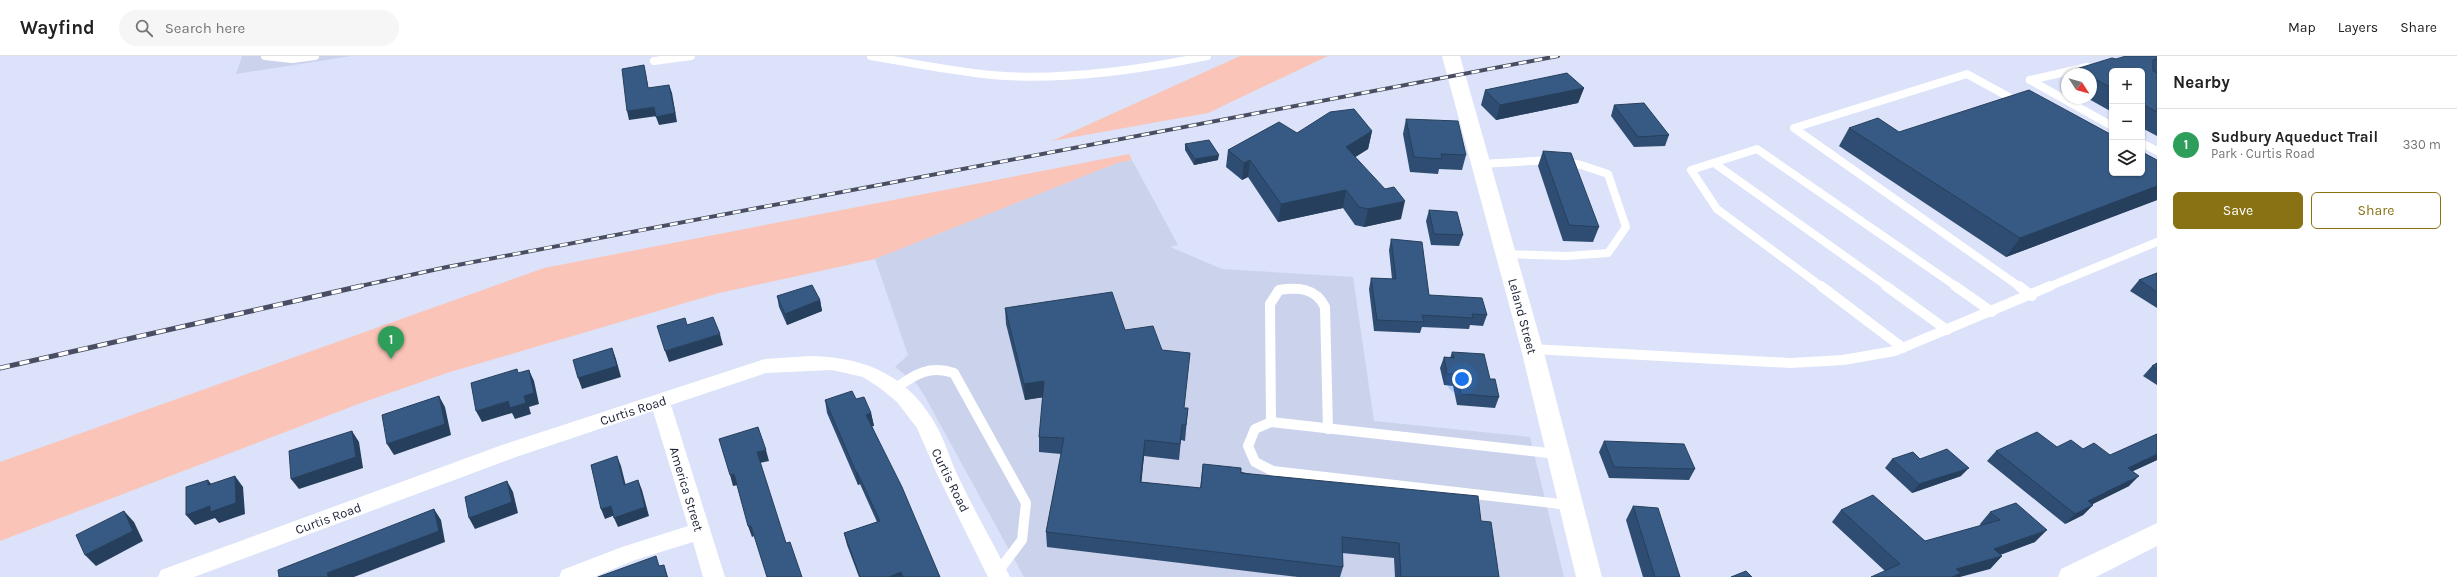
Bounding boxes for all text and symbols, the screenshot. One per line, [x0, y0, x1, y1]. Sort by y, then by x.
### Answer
search box [119, 10, 399, 46]
text: Wayfind [20, 17, 95, 39]
icon: search [133, 17, 155, 39]
text: Search here [165, 19, 245, 37]
text: Map [2288, 19, 2316, 36]
text: Layers [2338, 19, 2378, 36]
text: Share [2400, 19, 2437, 36]
north arrow [2061, 68, 2097, 104]
map controls [2109, 68, 2145, 176]
button: + [2109, 68, 2145, 104]
text: Nearby [2173, 72, 2230, 92]
button: − [2109, 104, 2145, 140]
text: Sudbury Aqueduct Trail [2211, 128, 2378, 146]
text: 1 [2184, 137, 2188, 152]
text: 330 m [2403, 137, 2441, 152]
button: layers [2109, 140, 2145, 176]
text: Park · Curtis Road [2211, 146, 2315, 161]
button: Save [2173, 192, 2303, 229]
button: Share [2311, 192, 2441, 229]
street label: Leland Street [1505, 277, 1540, 356]
pin: 1 [378, 326, 404, 359]
your location [1452, 369, 1472, 389]
street label: Curtis Road [598, 393, 668, 428]
street label: America Street [667, 445, 707, 533]
street label: Curtis Road [929, 446, 972, 515]
street label: Curtis Road [293, 500, 363, 537]

